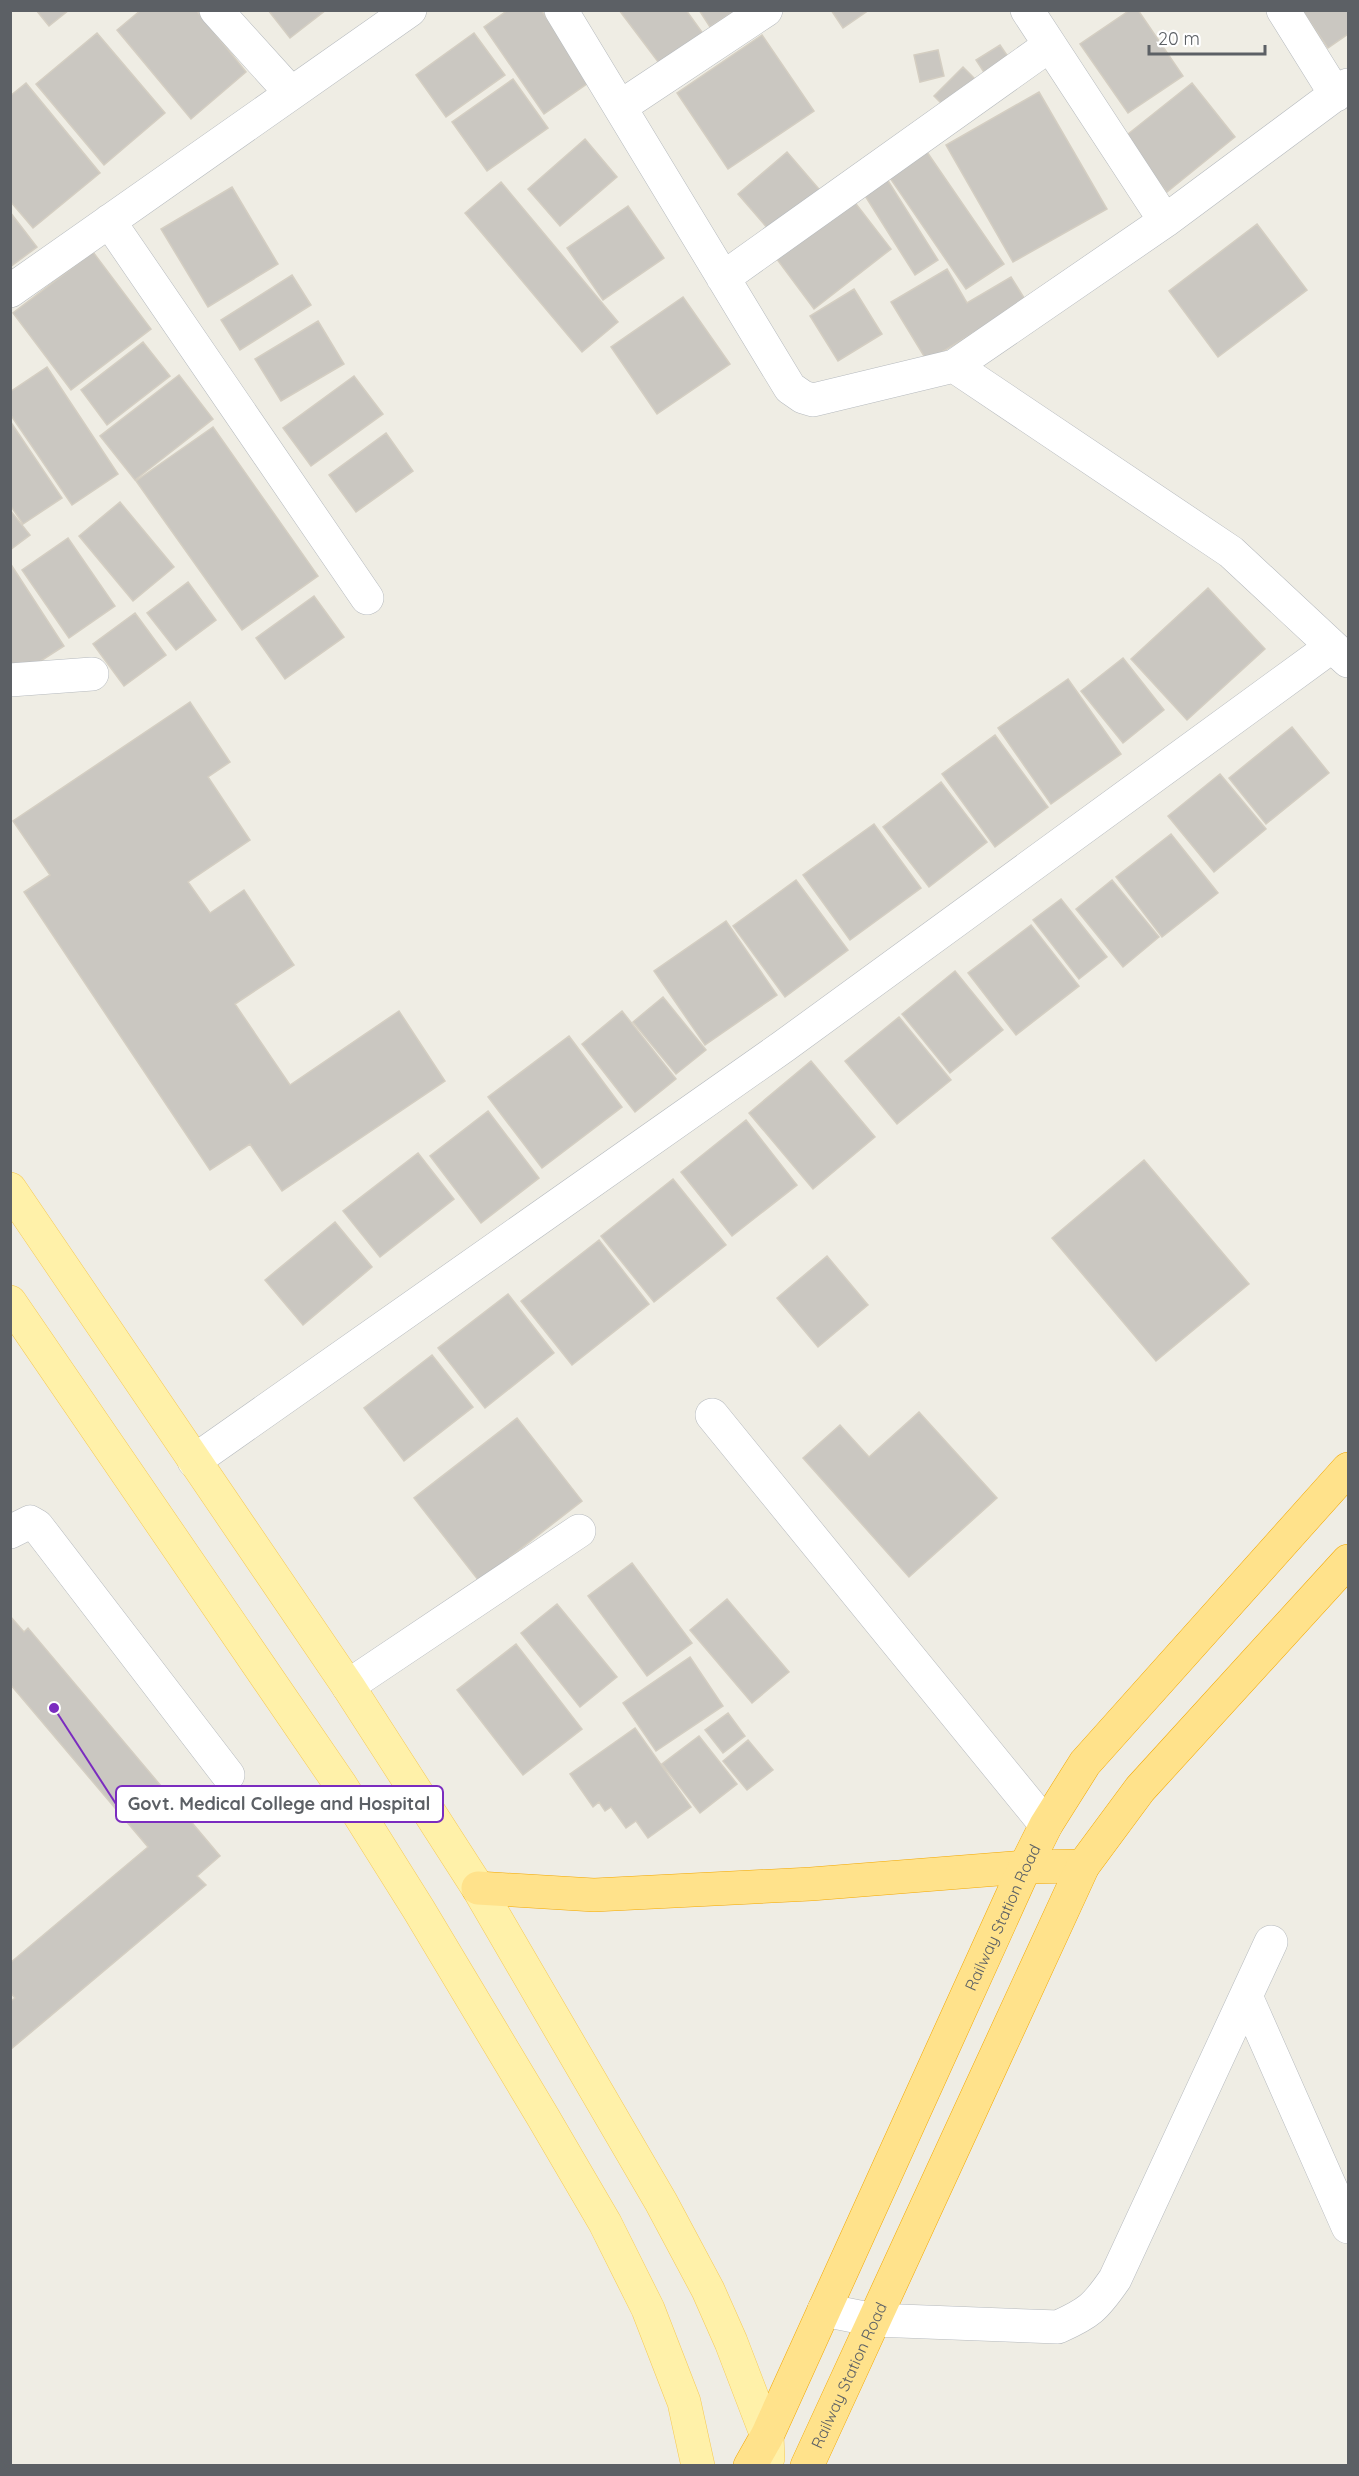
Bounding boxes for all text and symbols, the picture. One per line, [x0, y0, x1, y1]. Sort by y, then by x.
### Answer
scale bar [1149, 18, 1264, 56]
text: 20 m [1158, 27, 1200, 50]
callout: Govt. Medical College and Hospital [116, 1786, 443, 1822]
text: Govt. Medical College and Hospital [128, 1792, 430, 1815]
street label: Railway Station Road [960, 1841, 1045, 1994]
street label: Railway Station Road [807, 2299, 891, 2451]

